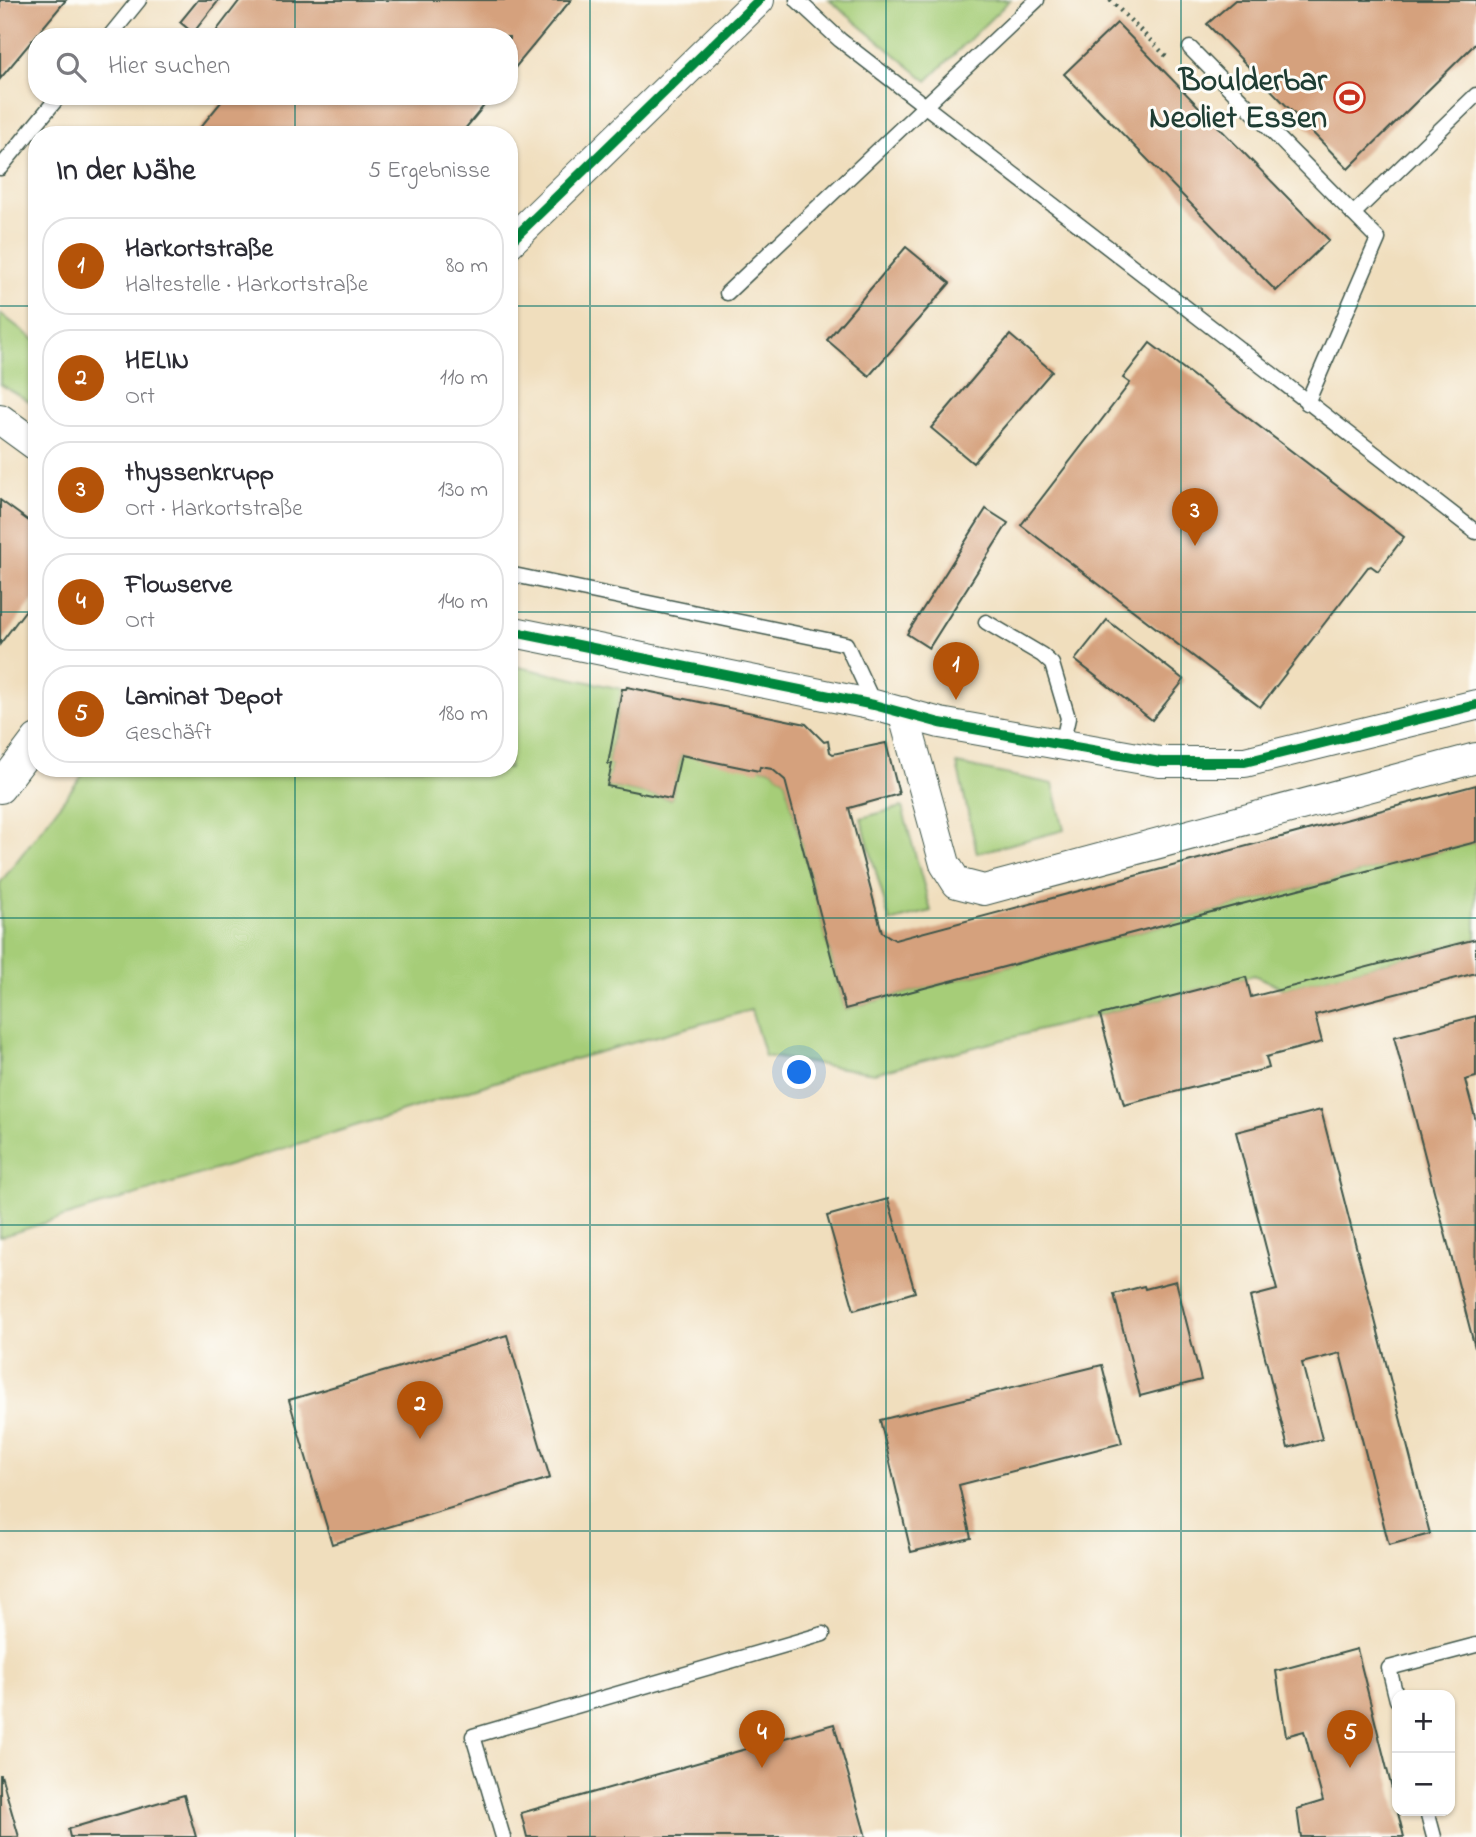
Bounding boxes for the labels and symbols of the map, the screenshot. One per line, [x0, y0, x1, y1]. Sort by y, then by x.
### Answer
place label: Boulderbar Neoliet Essen [1149, 59, 1328, 143]
sports icon: Boulderbar Neoliet Essen [1333, 80, 1367, 114]
pin: 3 [1172, 488, 1218, 546]
pin: 1 [933, 642, 979, 700]
your location [782, 1055, 816, 1089]
pin: 2 [397, 1381, 443, 1439]
pin: 4 [739, 1710, 785, 1768]
pin: 5 [1327, 1710, 1373, 1768]

